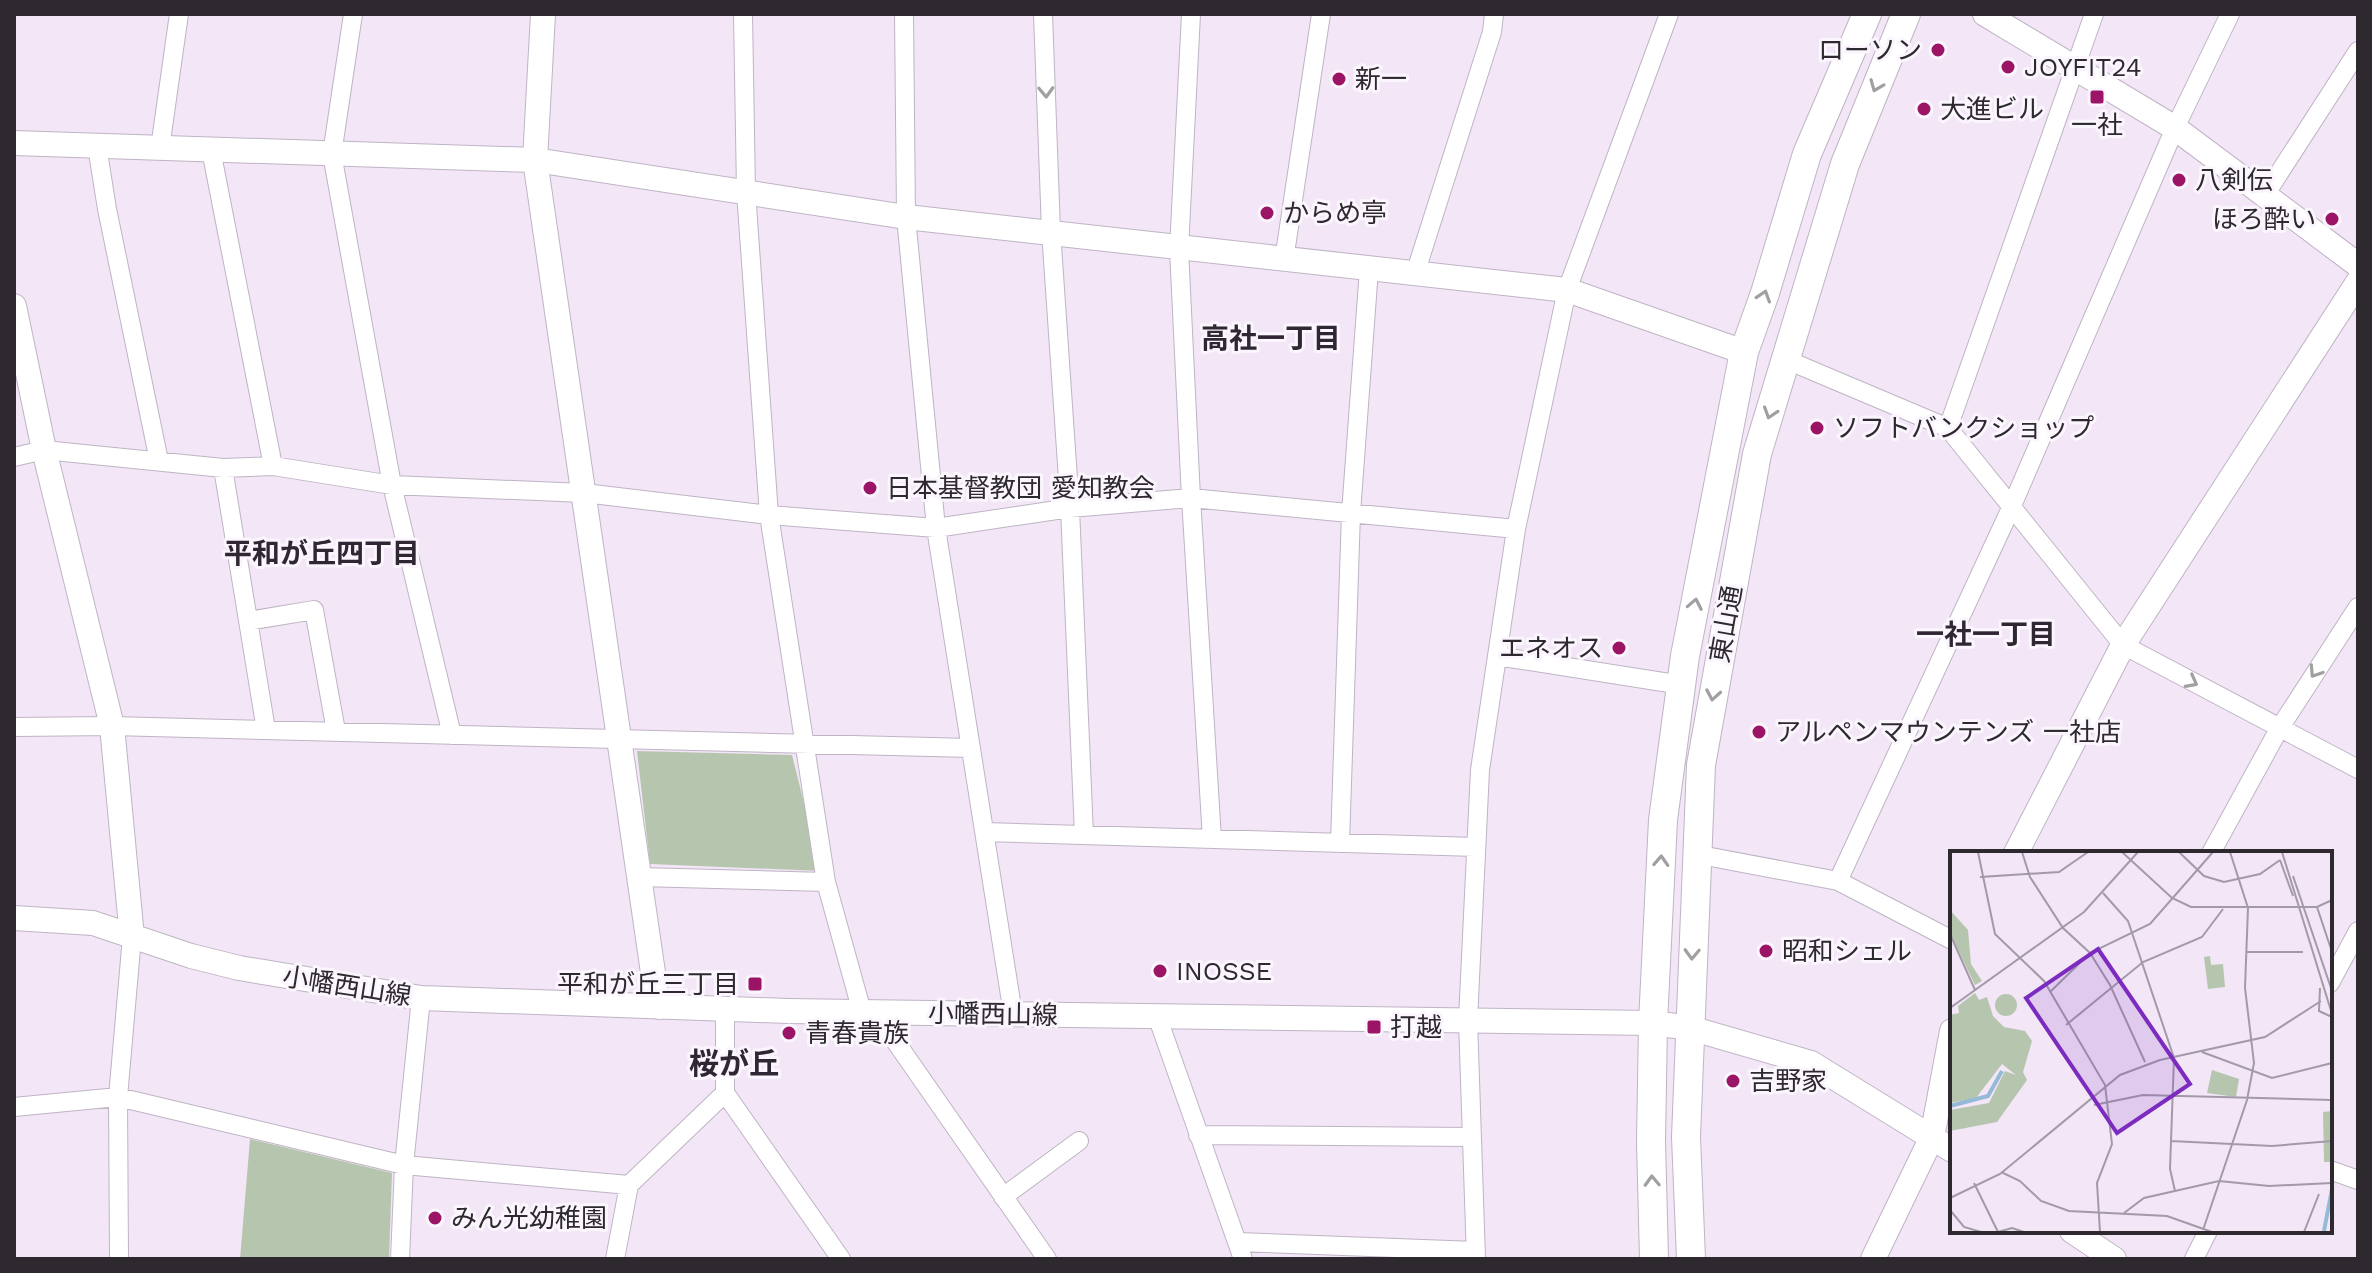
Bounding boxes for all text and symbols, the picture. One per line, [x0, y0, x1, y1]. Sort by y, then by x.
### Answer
place label: ローソン [1818, 35, 1922, 65]
marker: ローソン [1929, 41, 1947, 59]
place label: JOYFIT24 [2024, 52, 2142, 82]
marker: JOYFIT24 [1999, 58, 2017, 76]
place label: 新一 [1355, 64, 1407, 94]
marker: 新一 [1330, 70, 1348, 88]
one-way arrow [1870, 78, 1886, 92]
one-way arrow [1038, 86, 1055, 99]
marker: 一社 [2088, 88, 2106, 106]
place label: 大進ビル [1940, 94, 2044, 124]
marker: 大進ビル [1915, 100, 1933, 118]
place label: 一社 [2071, 110, 2123, 140]
place label: 八剣伝 [2195, 165, 2273, 195]
marker: 八剣伝 [2170, 171, 2188, 189]
place label: からめ亭 [1283, 198, 1387, 228]
marker: からめ亭 [1258, 204, 1276, 222]
place label: ほろ酔い [2212, 204, 2316, 234]
marker: ほろ酔い [2323, 210, 2341, 228]
one-way arrow [1755, 290, 1771, 304]
district label: 高社一丁目 [1201, 322, 1341, 355]
one-way arrow [1763, 406, 1779, 419]
place label: ソフトバンクショップ [1833, 413, 2094, 443]
marker: ソフトバンクショップ [1808, 419, 1826, 437]
place label: 日本基督教団 愛知教会 [886, 473, 1155, 503]
marker: 日本基督教団 愛知教会 [861, 479, 879, 497]
district label: 平和が丘四丁目 [224, 537, 420, 570]
street label: 東山通 [1704, 583, 1748, 665]
one-way arrow [1686, 597, 1703, 610]
district label: 一社一丁目 [1916, 618, 2056, 651]
place label: エネオス [1499, 633, 1603, 663]
marker: エネオス [1610, 639, 1628, 657]
one-way arrow [2310, 663, 2325, 678]
one-way arrow [2184, 673, 2198, 688]
one-way arrow [1705, 688, 1722, 702]
place label: アルペンマウンテンズ 一社店 [1775, 717, 2121, 747]
marker: アルペンマウンテンズ 一社店 [1750, 723, 1768, 741]
inset map [1950, 851, 2332, 1233]
one-way arrow [1652, 854, 1669, 867]
place label: 昭和シェル [1782, 936, 1912, 966]
marker: 昭和シェル [1757, 942, 1775, 960]
one-way arrow [1684, 948, 1701, 961]
place label: INOSSE [1176, 956, 1272, 986]
street label: 小幡西山線 [280, 961, 414, 1011]
marker: INOSSE [1151, 962, 1169, 980]
place label: 平和が丘三丁目 [557, 969, 739, 999]
marker: 平和が丘三丁目 [746, 975, 764, 993]
street label: 小幡西山線 [928, 998, 1058, 1030]
place label: 打越 [1390, 1012, 1442, 1042]
place label: 青春貴族 [805, 1018, 909, 1048]
marker: 打越 [1365, 1018, 1383, 1036]
marker: 青春貴族 [780, 1024, 798, 1042]
district label: 桜が丘 [689, 1046, 779, 1081]
place label: 吉野家 [1749, 1066, 1827, 1096]
marker: 吉野家 [1724, 1072, 1742, 1090]
one-way arrow [1643, 1174, 1660, 1187]
place label: みん光幼稚園 [451, 1203, 607, 1233]
marker: みん光幼稚園 [426, 1209, 444, 1227]

